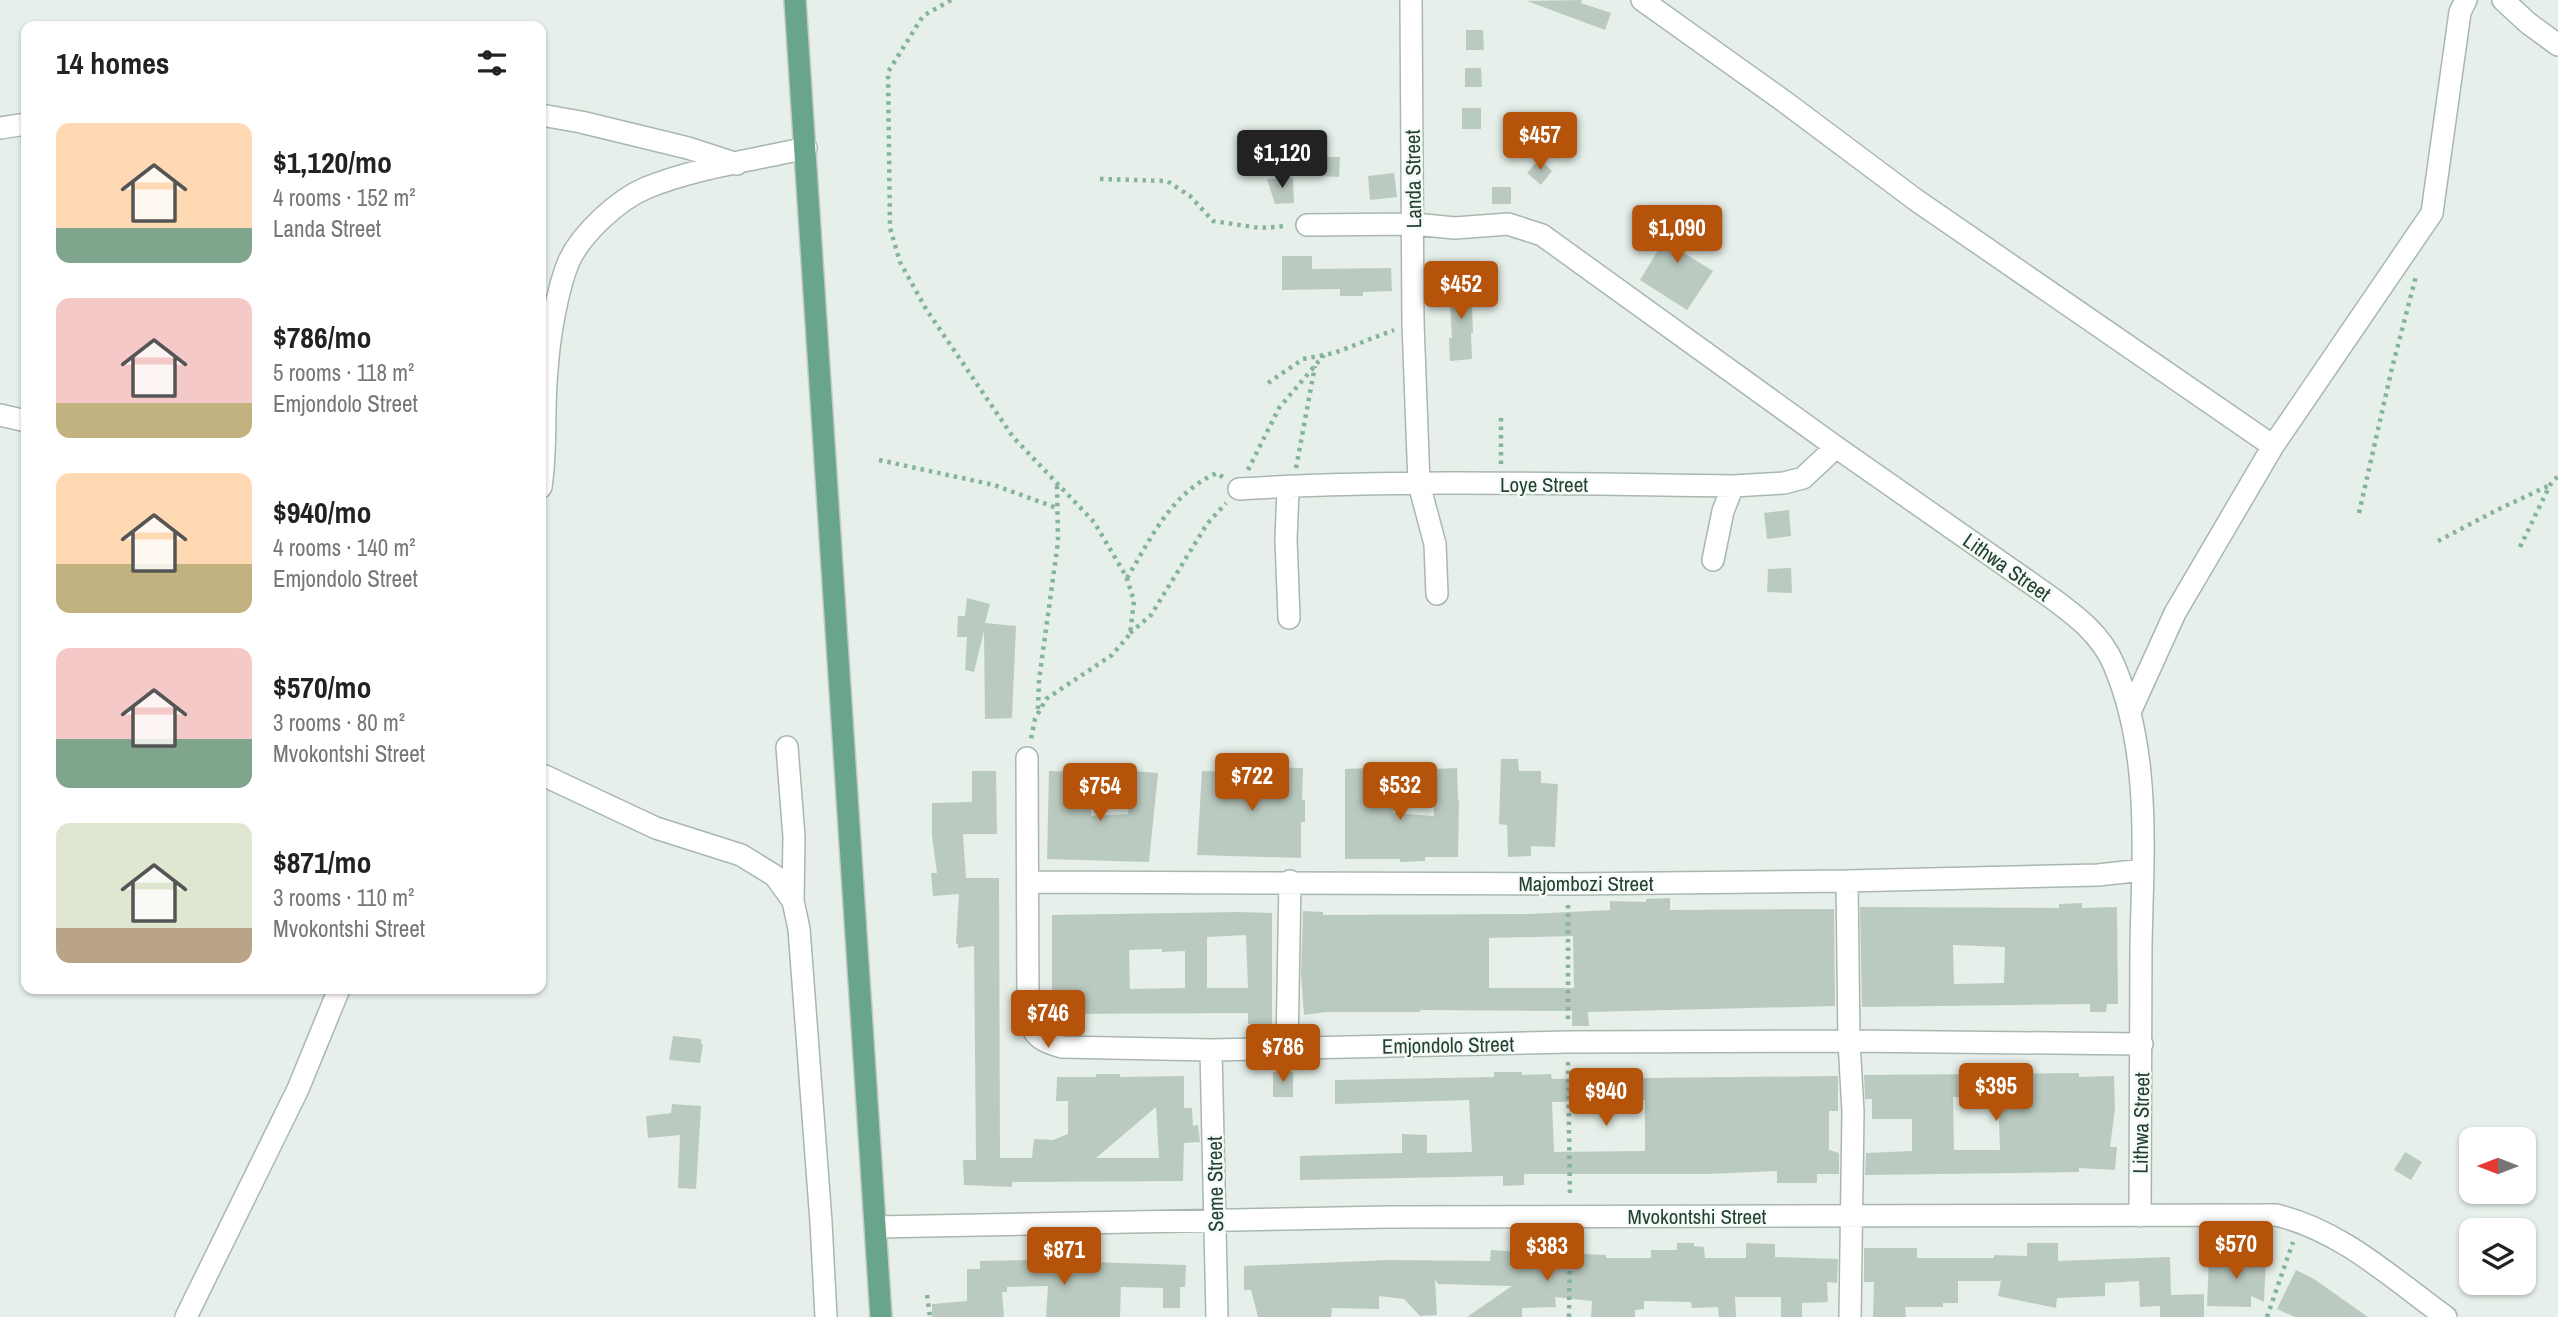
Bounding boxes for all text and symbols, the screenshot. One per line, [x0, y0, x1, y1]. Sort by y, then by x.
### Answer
text: 14 homes [56, 43, 170, 83]
icon: filters [473, 44, 511, 82]
pin: $457 [1499, 113, 1581, 172]
text: $457 [1519, 119, 1561, 150]
street label: Landa Street [1398, 129, 1428, 229]
pin: $1,120 [1225, 130, 1339, 190]
text: $1,120 [1253, 137, 1311, 168]
text: $1,120/mo [273, 142, 392, 182]
icon: home [112, 151, 196, 235]
text: 4 rooms · 152 m² [273, 182, 416, 213]
pin: $1,090 [1620, 205, 1734, 265]
text: $1,090 [1648, 212, 1706, 243]
text: Landa Street [273, 213, 381, 244]
pin: $452 [1420, 262, 1502, 321]
text: $452 [1440, 268, 1482, 299]
text: $786/mo [273, 317, 371, 357]
icon: home [112, 326, 196, 410]
text: 5 rooms · 118 m² [273, 357, 414, 388]
text: Emjondolo Street [273, 388, 418, 419]
street label: Loye Street [1500, 470, 1588, 499]
text: $940/mo [273, 492, 371, 532]
icon: home [112, 501, 196, 585]
street label: Lithwa Street [1957, 526, 2057, 608]
text: 4 rooms · 140 m² [273, 532, 416, 563]
text: Emjondolo Street [273, 563, 418, 594]
text: $570/mo [273, 667, 371, 707]
icon: home [112, 676, 196, 760]
text: 3 rooms · 80 m² [273, 707, 405, 738]
text: Mvokontshi Street [273, 738, 425, 769]
pin: $722 [1211, 754, 1293, 813]
text: $722 [1231, 760, 1273, 791]
pin: $532 [1359, 762, 1441, 822]
pin: $754 [1059, 764, 1141, 823]
text: $532 [1379, 769, 1421, 800]
text: $754 [1079, 770, 1121, 801]
text: $871/mo [273, 842, 371, 882]
icon: home [112, 851, 196, 935]
street label: Majombozi Street [1519, 869, 1654, 898]
text: 3 rooms · 110 m² [273, 882, 414, 913]
text: Mvokontshi Street [273, 913, 425, 944]
pin: $746 [1007, 990, 1089, 1050]
text: $746 [1027, 997, 1069, 1028]
pin: $786 [1242, 1024, 1324, 1084]
street label: Emjondolo Street [1382, 1029, 1514, 1061]
text: $786 [1262, 1031, 1304, 1062]
pin: $395 [1955, 1064, 2037, 1123]
pin: $940 [1565, 1068, 1647, 1128]
text: $395 [1975, 1070, 2017, 1101]
street label: Lithwa Street [2126, 1072, 2156, 1174]
text: $940 [1585, 1075, 1627, 1106]
north arrow [2459, 1127, 2536, 1204]
map controls [2459, 1127, 2536, 1295]
street label: Seme Street [1200, 1136, 1230, 1232]
street label: Mvokontshi Street [1628, 1202, 1767, 1231]
button: layers [2459, 1218, 2536, 1295]
pin: $570 [2195, 1222, 2277, 1281]
pin: $383 [1506, 1224, 1588, 1283]
pin: $871 [1023, 1228, 1105, 1287]
text: $570 [2215, 1228, 2257, 1259]
text: $383 [1526, 1230, 1568, 1261]
text: $871 [1043, 1234, 1085, 1265]

